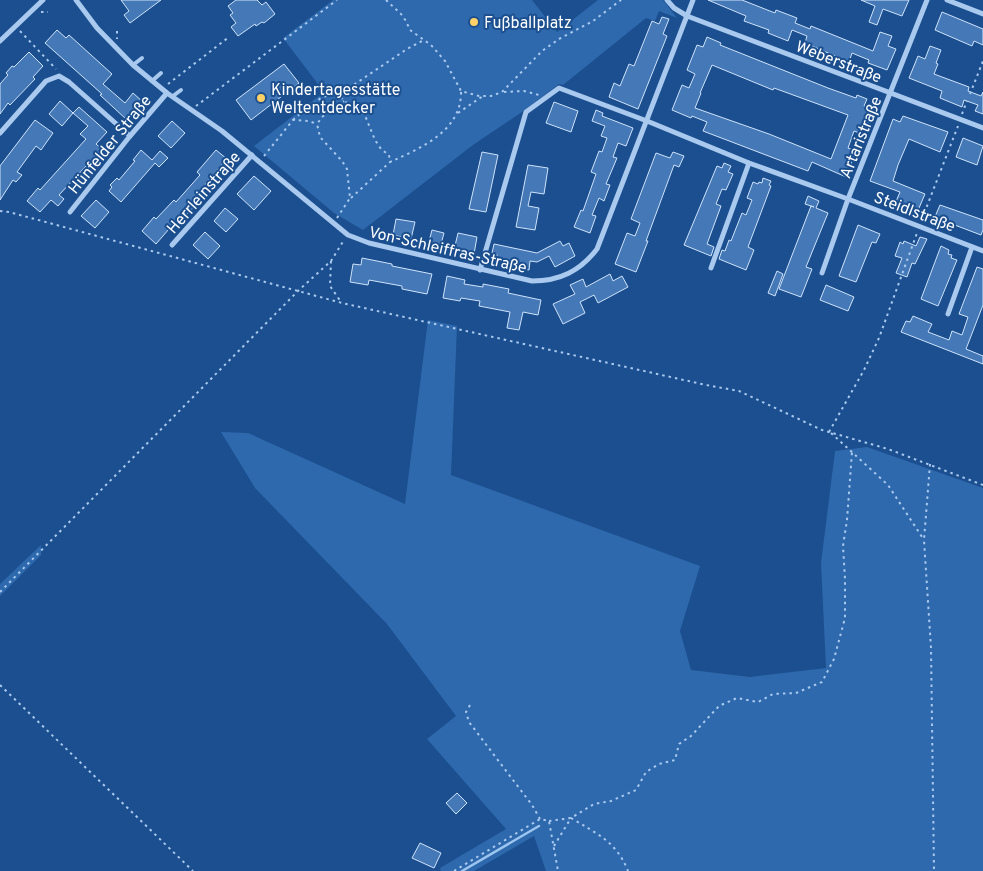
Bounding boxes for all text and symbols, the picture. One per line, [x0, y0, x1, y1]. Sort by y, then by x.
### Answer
place label: Fußballplatz [484, 14, 572, 34]
marker: Fußballplatz [468, 16, 480, 28]
street label: Weberstraße [793, 37, 884, 88]
place label: Kindertagesstätte Weltentdecker [271, 81, 400, 119]
street label: Hünfelder Straße [65, 92, 156, 199]
marker: Kindertagesstätte Weltentdecker [255, 92, 267, 104]
street label: Artaristraße [836, 94, 887, 182]
street label: Herrleinstraße [163, 148, 246, 239]
street label: Steidlstraße [871, 188, 958, 238]
street label: Von-Schleiffras-Straße [367, 223, 528, 279]

